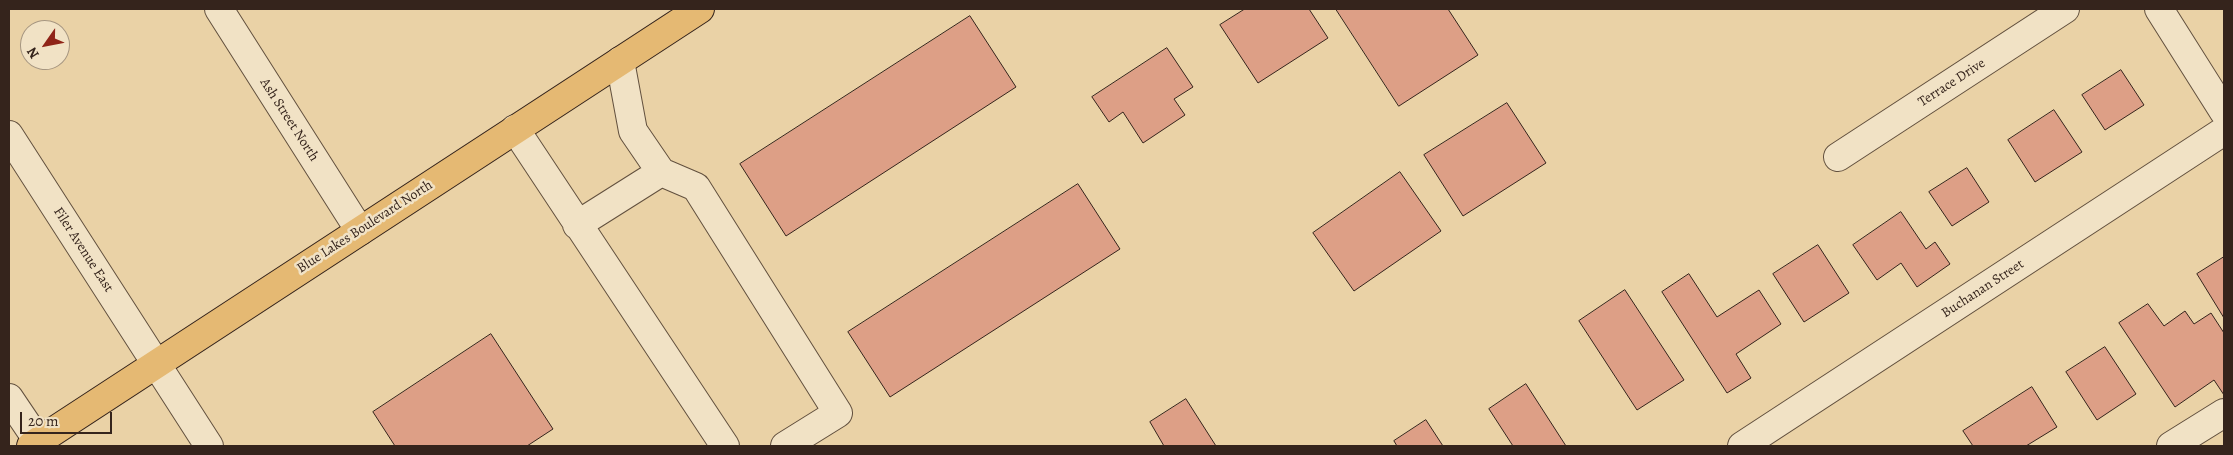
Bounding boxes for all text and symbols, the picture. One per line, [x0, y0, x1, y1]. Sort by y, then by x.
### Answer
north arrow [20, 20, 70, 70]
text: N [22, 43, 44, 62]
street label: Terrace Drive [1915, 55, 1989, 111]
street label: Ash Street North [256, 75, 322, 165]
street label: Blue Lakes Boulevard North [294, 177, 436, 277]
street label: Filer Avenue East [49, 204, 117, 296]
street label: Buchanan Street [1939, 256, 2027, 322]
scale bar [22, 402, 115, 434]
text: 20 m [28, 411, 59, 431]

